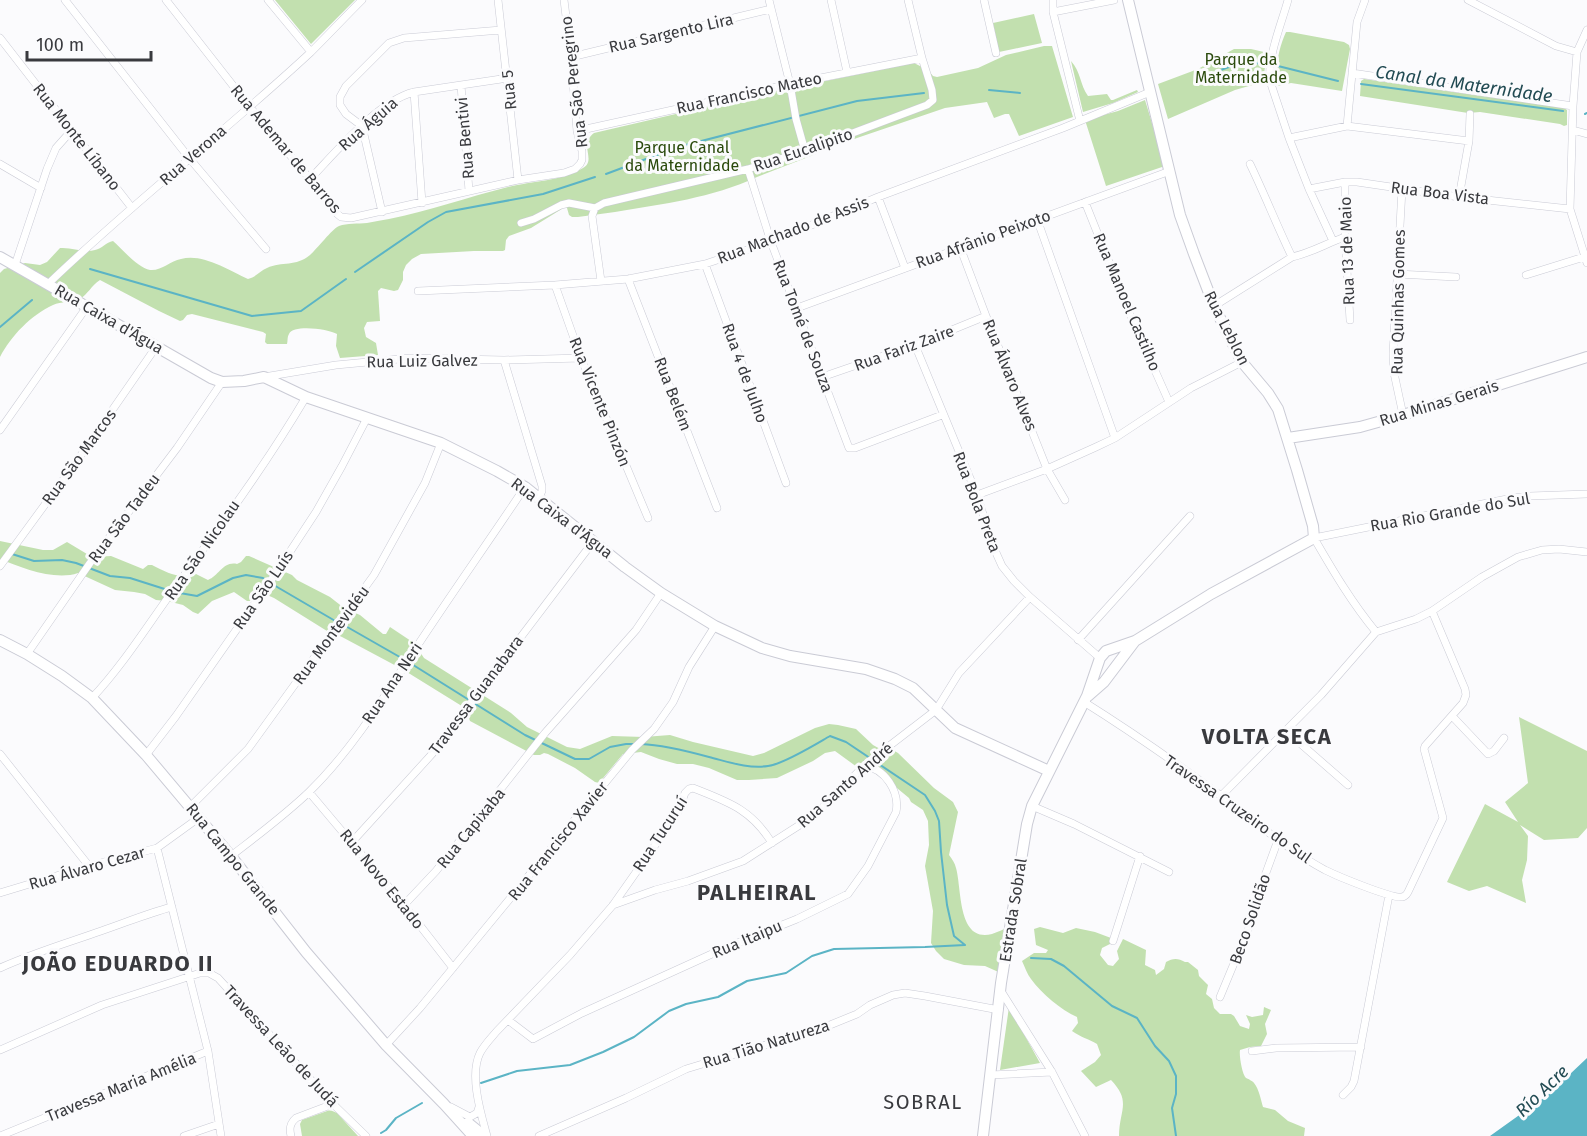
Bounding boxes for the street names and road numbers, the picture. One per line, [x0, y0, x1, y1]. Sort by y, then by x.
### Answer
street label: Rua Sargento Lira [607, 9, 735, 57]
street label: Rua São Peregrino [556, 15, 592, 149]
street label: Rua Francisco Mateo [675, 68, 823, 118]
street label: Rua 5 [497, 69, 521, 111]
street label: Rua Monte Líbano [29, 80, 125, 194]
street label: Rua Ademar de Barros [227, 81, 345, 217]
street label: Rua Águia [334, 93, 401, 155]
street label: Rua Bentivi [452, 96, 478, 180]
street label: Rua Verona [156, 121, 230, 189]
street label: Rua Eucalipito [751, 124, 855, 176]
street label: Rua Boa Vista [1390, 178, 1490, 208]
street label: Rua Machado de Assis [715, 192, 871, 268]
street label: Rua 13 de Maio [1336, 196, 1358, 306]
street label: Rua Afrânio Peixoto [913, 206, 1053, 272]
street label: Rua Quinhas Gomes [1387, 229, 1409, 375]
street label: Rua Manoel Castilho [1089, 230, 1165, 374]
street label: Rua Tomé de Souza [769, 257, 837, 395]
street label: Rua Caixa d'Água [51, 279, 167, 358]
street label: Rua Leblon [1200, 288, 1254, 368]
street label: Rua Álvaro Alves [979, 316, 1042, 434]
street label: Rua 4 de Julho [718, 320, 772, 426]
street label: Rua Fariz Zaire [851, 321, 957, 375]
street label: Rua Vicente Pinzón [565, 334, 635, 470]
street label: Rua Luiz Galvez [366, 351, 478, 371]
street label: Rua Belém [650, 354, 696, 434]
street label: Rua Minas Gerais [1377, 376, 1501, 430]
street label: Rua São Marcos [38, 405, 120, 509]
street label: Rua Bola Preta [949, 449, 1005, 555]
street label: Rua São Tadeu [84, 470, 164, 566]
street label: Rua Caixa d'Água [507, 473, 617, 562]
street label: Rua Rio Grande do Sul [1369, 489, 1532, 535]
street label: Rua São Nicolau [160, 496, 244, 604]
street label: Rua São Luís [229, 547, 297, 633]
street label: Rua Montevidéu [289, 582, 373, 688]
street label: Travessa Guanabara [425, 632, 527, 758]
street label: Rua Ana Neri [358, 639, 426, 727]
street label: Rua Santo André [793, 738, 897, 832]
street label: Travessa Cruzeiro do Sul [1161, 751, 1316, 867]
street label: Rua Francisco Xavier [504, 777, 612, 904]
street label: Rua Capixaba [433, 784, 509, 872]
street label: Rua Tucuruí [629, 792, 692, 875]
street label: Rua Campo Grande [182, 799, 284, 919]
street label: Rua Novo Estado [336, 825, 428, 933]
street label: Rua Álvaro Cezar [26, 841, 148, 894]
street label: Estrada Sobral [995, 856, 1031, 963]
street label: Beco Solidão [1226, 871, 1274, 967]
street label: Rua Itaipu [709, 916, 785, 962]
street label: Travessa Leão de Judá [220, 981, 342, 1111]
street label: Rua Tião Natureza [700, 1016, 832, 1072]
street label: Travessa Maria Amélia [43, 1048, 199, 1126]

